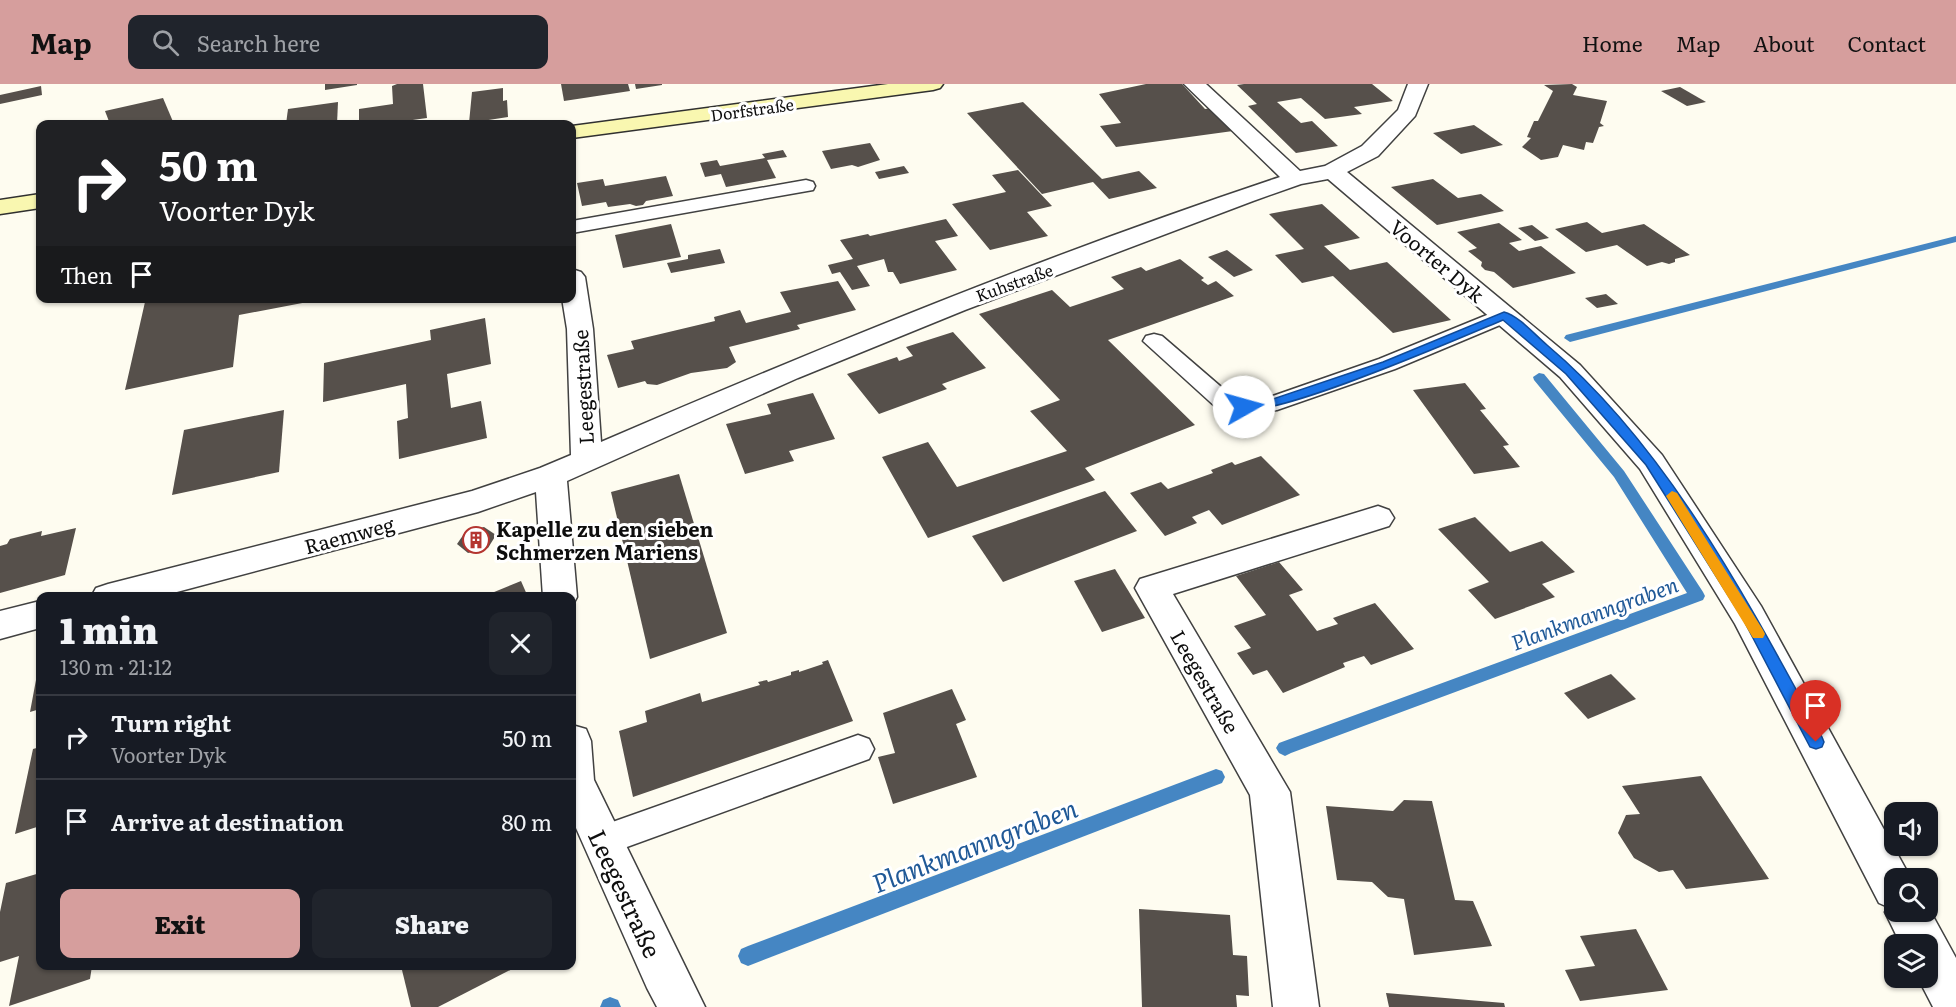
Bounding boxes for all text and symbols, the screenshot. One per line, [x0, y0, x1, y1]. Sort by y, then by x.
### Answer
search box [128, 15, 548, 69]
text: Map [30, 21, 92, 63]
icon: search [149, 26, 182, 59]
text: Search here [197, 26, 320, 59]
text: Home [1582, 27, 1643, 58]
text: Map [1676, 27, 1720, 58]
text: About [1753, 27, 1815, 58]
text: Contact [1848, 27, 1926, 58]
street label: Dorfstraße [709, 91, 795, 127]
text: 50 m [159, 132, 258, 194]
icon: right [60, 144, 138, 222]
text: Voorter Dyk [159, 189, 315, 229]
street label: Voorter Dyk [1384, 211, 1492, 309]
street label: Kuhstraße [972, 257, 1056, 307]
text: Then [60, 258, 113, 291]
icon: arrive [125, 258, 158, 291]
street label: Leegestraße [564, 329, 600, 445]
position arrow [1212, 375, 1276, 439]
street label: Raemweg [301, 507, 398, 560]
place label: Kapelle zu den sieben Schmerzen Mariens [496, 513, 713, 566]
building icon: Kapelle zu den sieben Schmerzen Mariens [461, 525, 491, 555]
water label: Plankmanngraben [1506, 567, 1682, 657]
text: 1 min [60, 602, 158, 655]
button: close [489, 612, 552, 675]
street label: Leegestraße [1164, 624, 1248, 738]
text: 130 m · 21:12 [60, 651, 172, 681]
pin [1790, 680, 1841, 742]
icon: arrive [1799, 689, 1832, 722]
text: Turn right [111, 706, 231, 739]
icon: right [60, 721, 93, 754]
text: 50 m [502, 721, 552, 754]
text: Voorter Dyk [111, 739, 226, 769]
water label: Plankmanngraben [866, 787, 1083, 901]
map controls [1884, 802, 1938, 988]
button: sound [1884, 802, 1938, 856]
icon: arrive [60, 805, 93, 838]
text: Arrive at destination [111, 805, 344, 838]
text: 80 m [501, 805, 552, 838]
street label: Leegestraße [581, 823, 671, 963]
button: search [1884, 868, 1938, 922]
button: Exit [60, 889, 300, 958]
button: Share [312, 889, 552, 958]
button: layers [1884, 934, 1938, 988]

